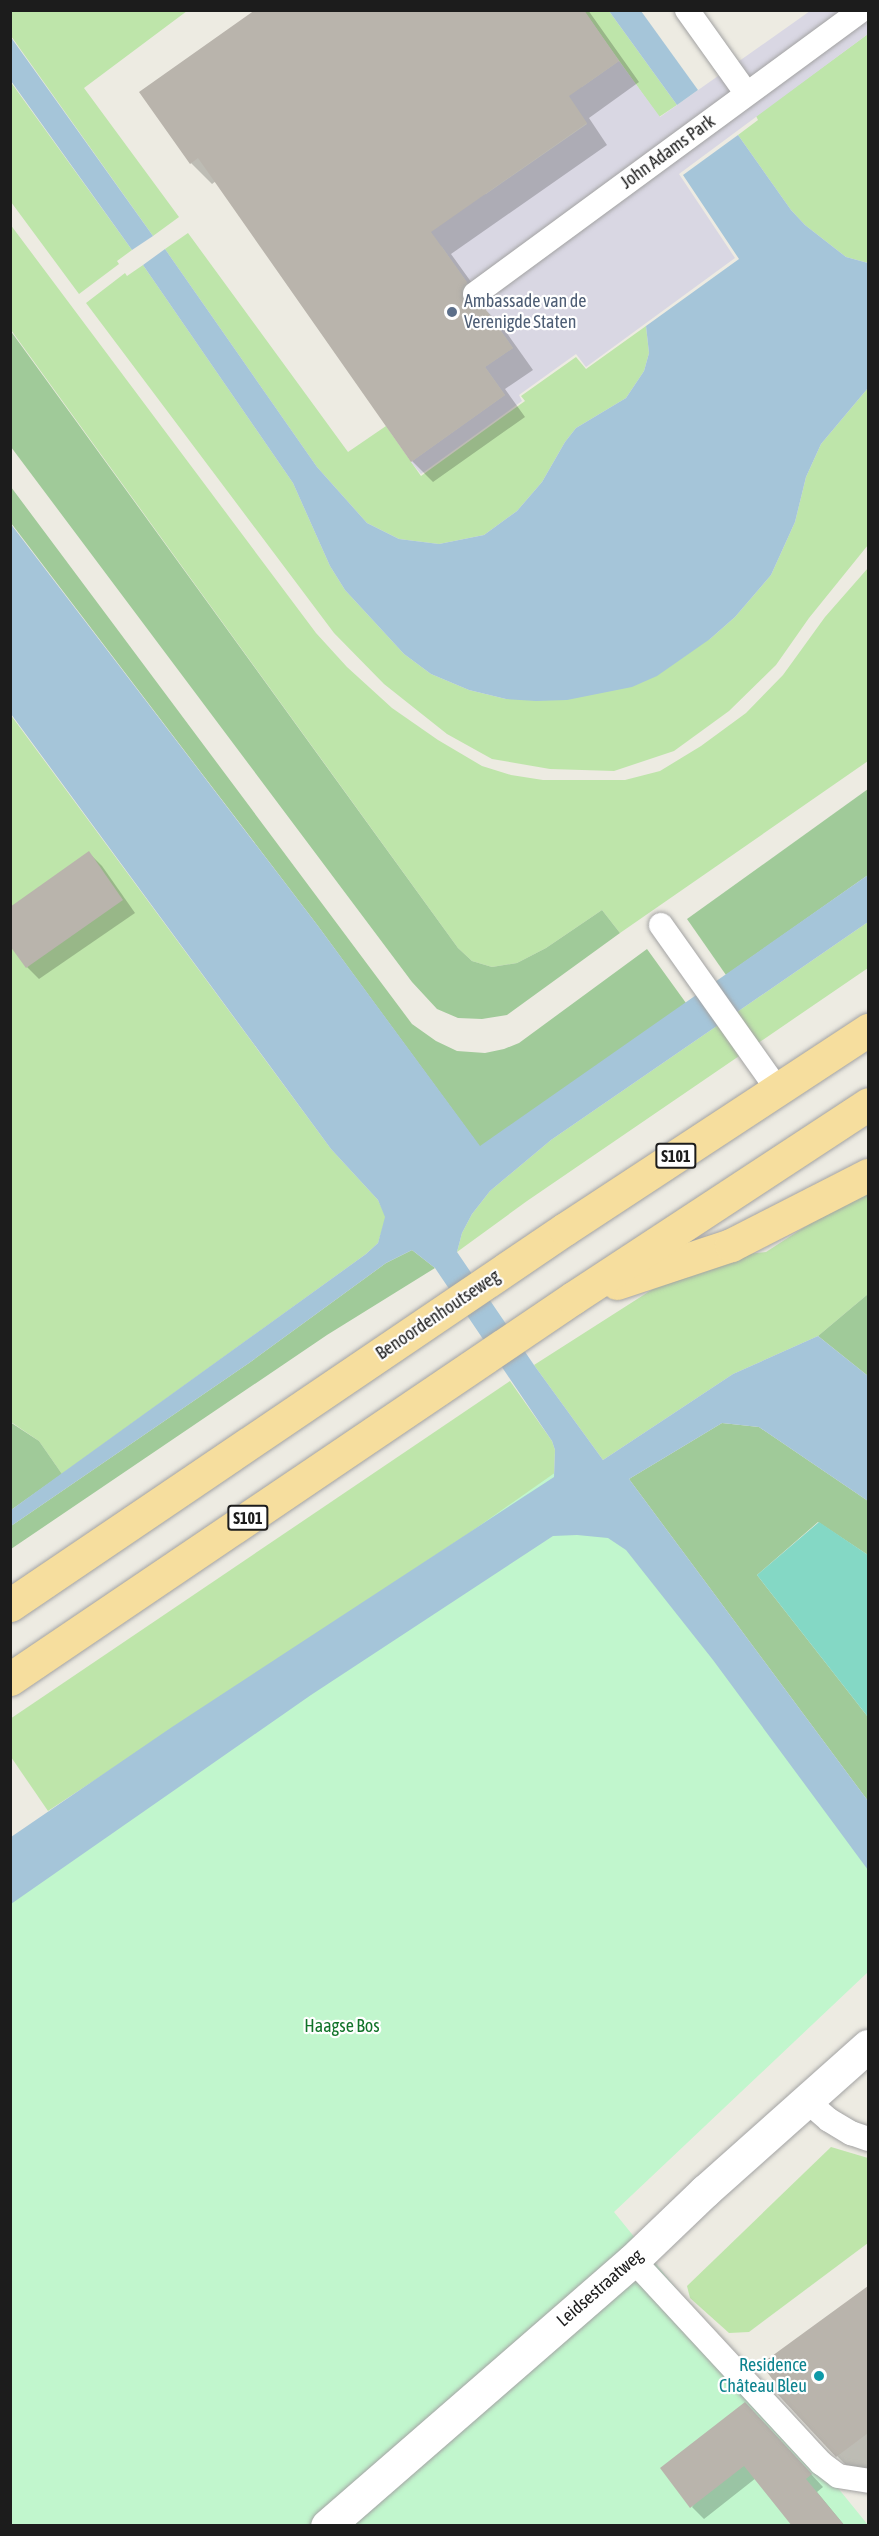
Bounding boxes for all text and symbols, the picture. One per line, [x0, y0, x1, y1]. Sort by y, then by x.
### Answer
street label: John Adams Park [616, 110, 720, 194]
place label: Ambassade van de Verenigde Staten [464, 291, 586, 334]
marker: Ambassade van de Verenigde Staten [445, 305, 459, 319]
road number: S101 [655, 1143, 697, 1169]
street label: Benoordenhoutseweg [372, 1266, 504, 1364]
road number: S101 [227, 1505, 269, 1531]
park label: Haagse Bos [304, 2015, 380, 2037]
street label: Leidsestraatweg [552, 2245, 648, 2331]
place label: Residence Château Bleu [719, 2355, 807, 2398]
marker: Residence Château Bleu [812, 2369, 826, 2383]

